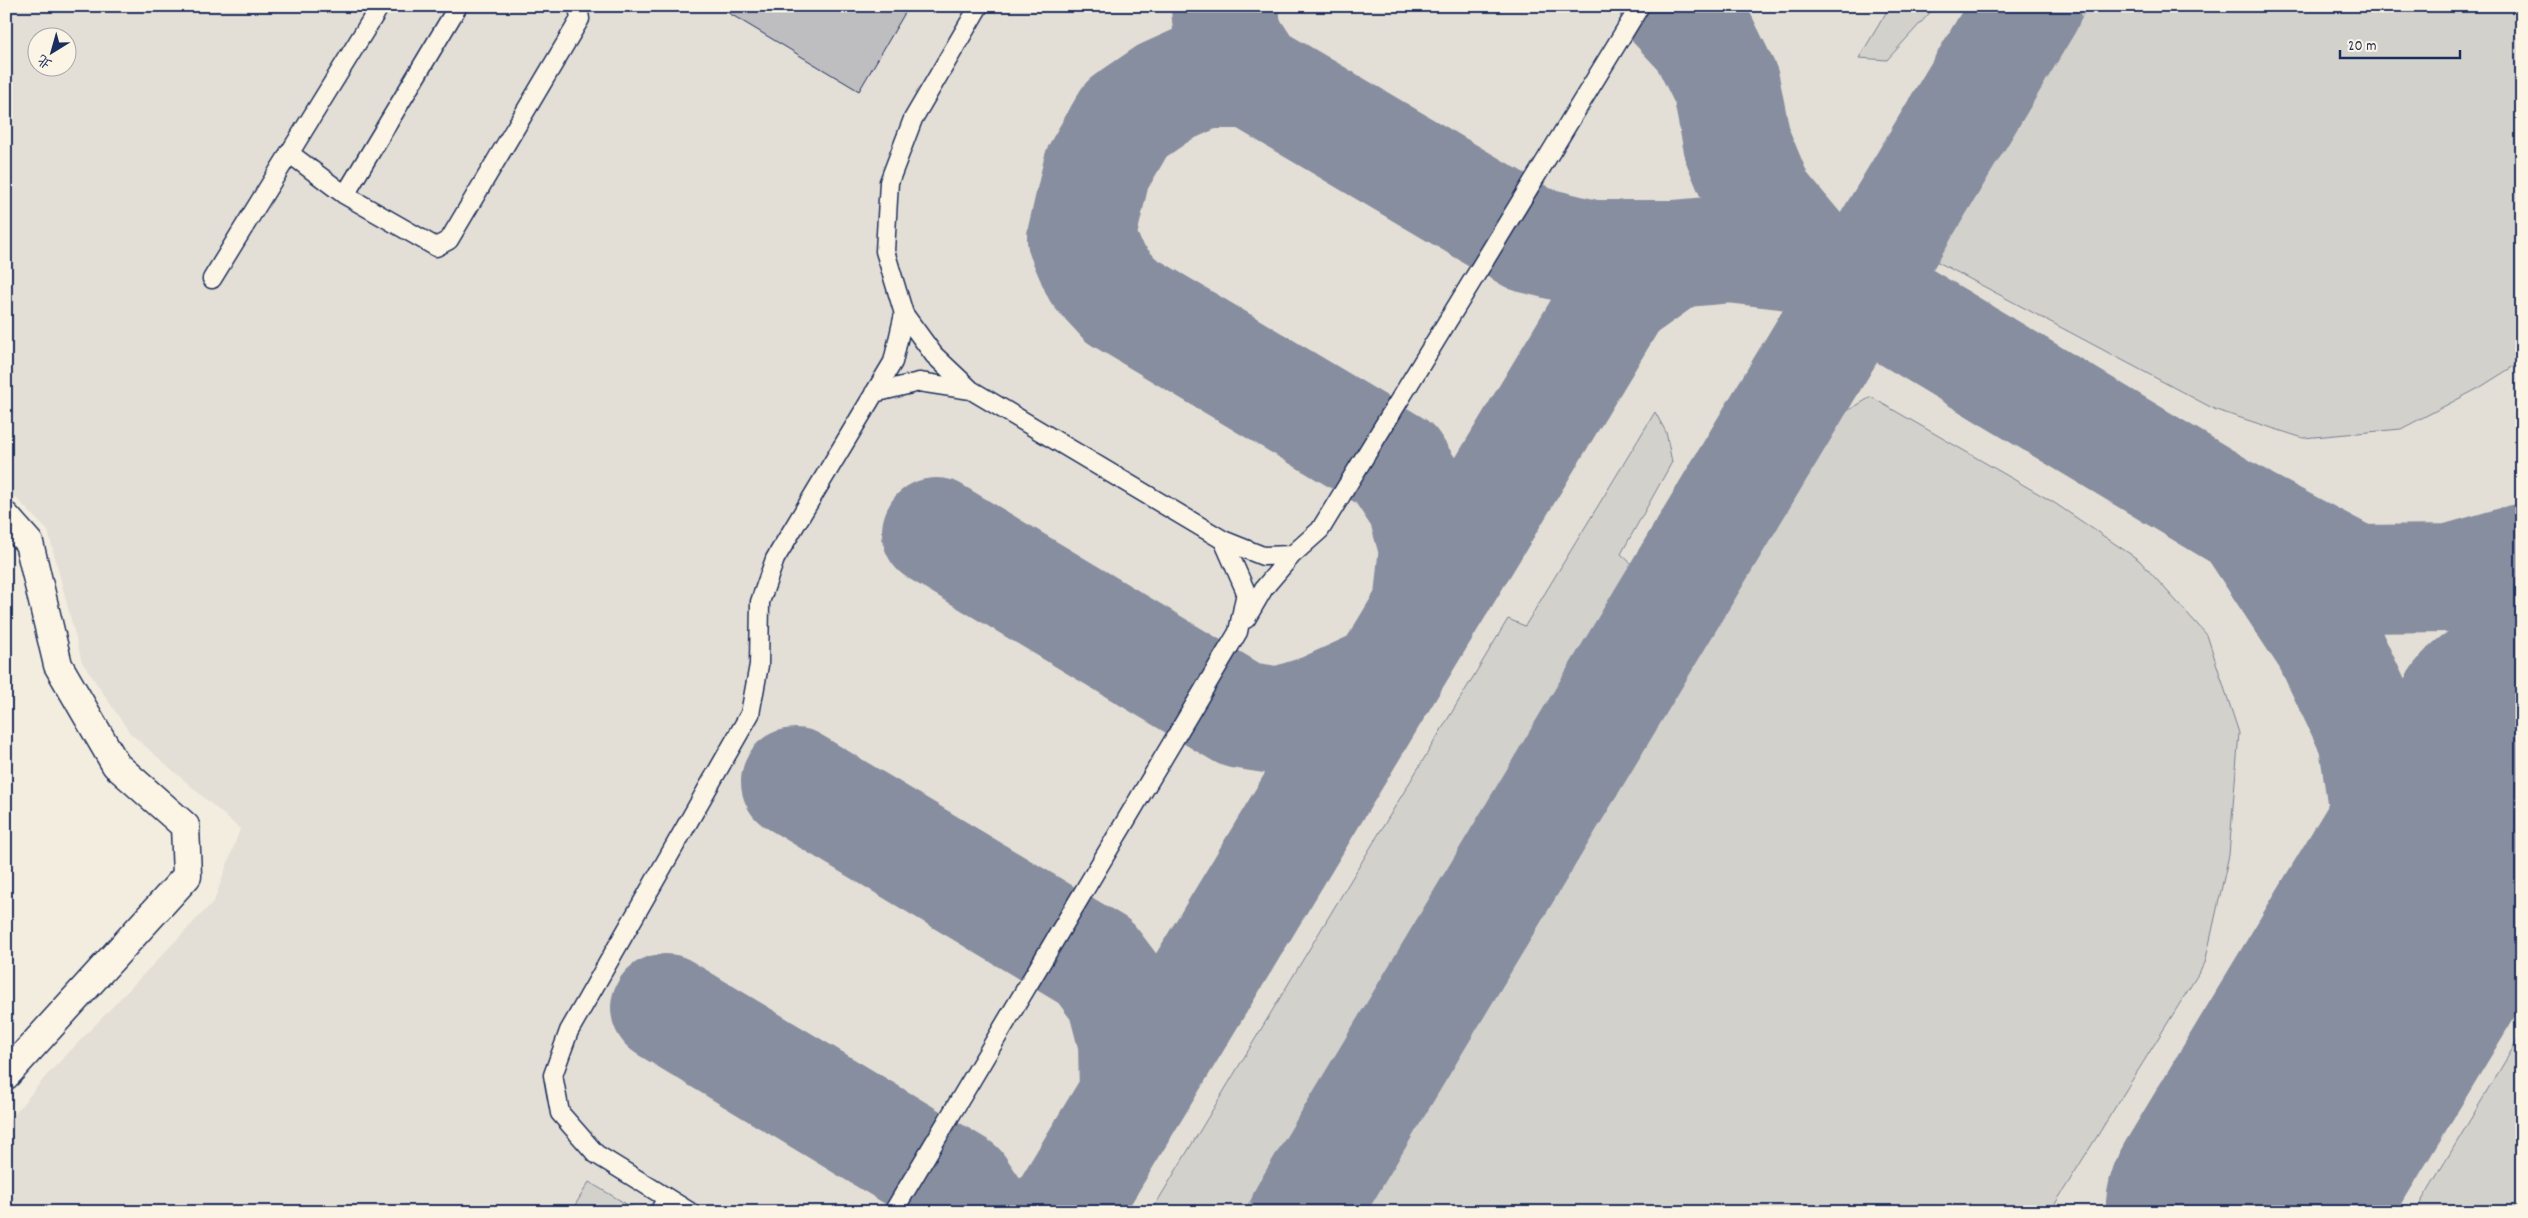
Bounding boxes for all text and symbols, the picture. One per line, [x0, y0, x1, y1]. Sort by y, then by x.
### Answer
north arrow [28, 28, 78, 78]
scale bar [2340, 28, 2460, 60]
text: 20 m [2348, 36, 2376, 58]
text: 北 [34, 49, 57, 73]

